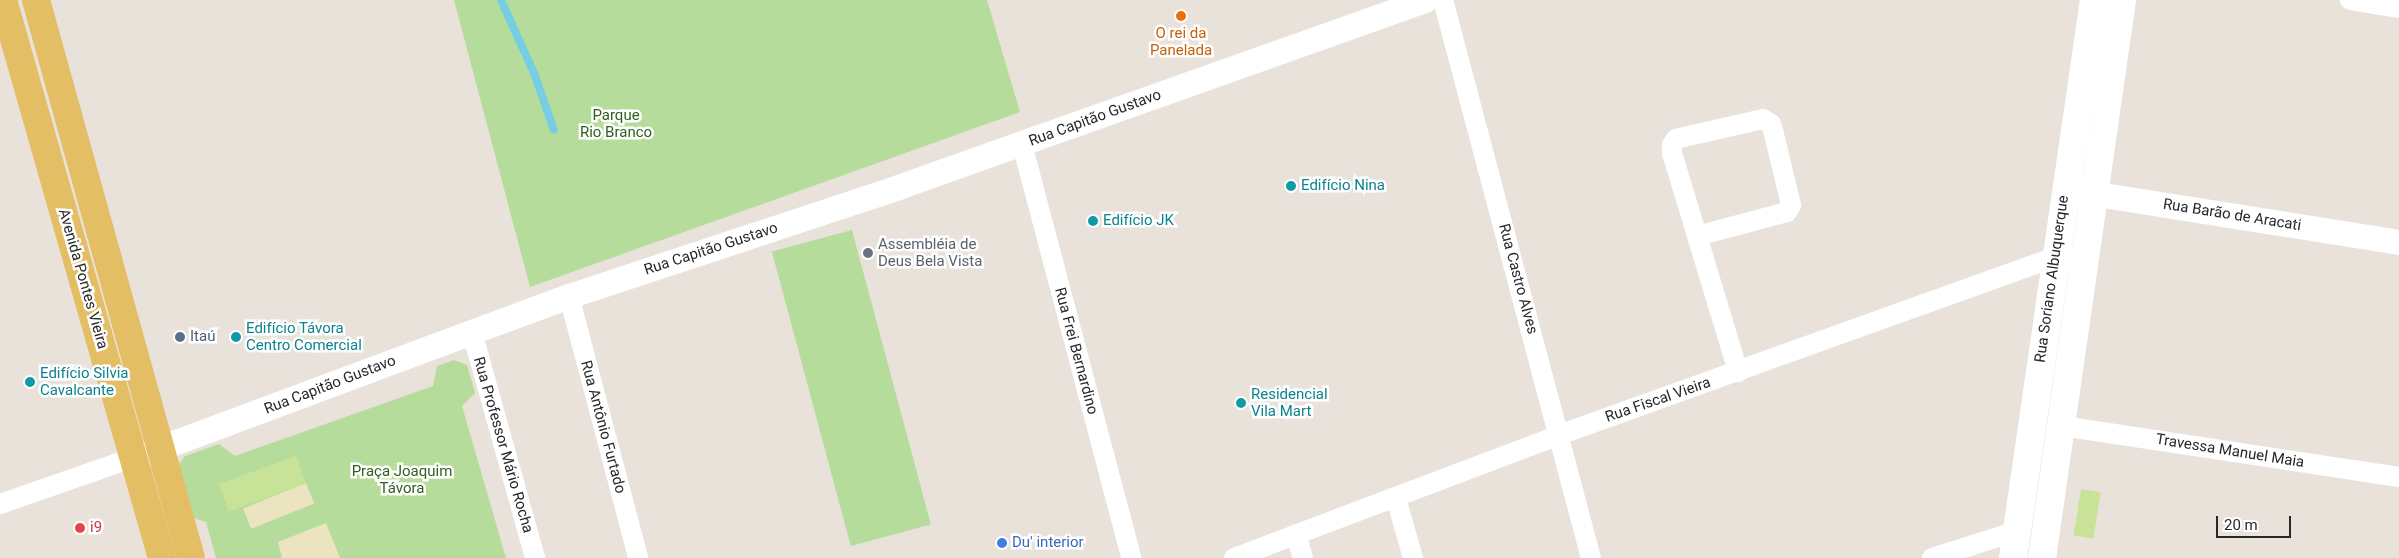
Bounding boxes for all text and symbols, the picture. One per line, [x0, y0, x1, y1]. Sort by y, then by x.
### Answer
marker: O rei da Panelada [1175, 10, 1187, 22]
place label: O rei da Panelada [1150, 24, 1212, 59]
street label: Rua Capitão Gustavo [1026, 86, 1164, 150]
park label: Parque Rio Branco [580, 106, 652, 141]
place label: Edifício Nina [1301, 177, 1385, 195]
marker: Edifício Nina [1285, 180, 1297, 192]
street label: Rua Soriano Albuquerque [2031, 194, 2073, 364]
street label: Rua Barão de Aracati [2162, 195, 2302, 235]
street label: Avenida Pontes Vieira [54, 207, 112, 351]
place label: Edifício JK [1103, 212, 1174, 230]
marker: Edifício JK [1087, 215, 1099, 227]
street label: Rua Capitão Gustavo [642, 219, 780, 279]
street label: Rua Castro Alves [1495, 222, 1541, 336]
place label: Assembléia de Deus Bela Vista [878, 235, 982, 270]
marker: Assembléia de Deus Bela Vista [862, 247, 874, 259]
street label: Rua Frei Bernardino [1050, 286, 1102, 416]
place label: Edifício Távora Centro Comercial [246, 319, 362, 354]
place label: Itaú [190, 328, 215, 346]
marker: Itaú [174, 331, 186, 343]
marker: Edifício Távora Centro Comercial [230, 331, 242, 343]
street label: Rua Capitão Gustavo [262, 352, 398, 418]
street label: Rua Professor Mário Rocha [469, 355, 537, 535]
street label: Rua Antônio Furtado [577, 359, 629, 495]
place label: Edifício Silvia Cavalcante [40, 364, 128, 399]
street label: Rua Fiscal Vieira [1603, 374, 1713, 426]
marker: Edifício Silvia Cavalcante [24, 376, 36, 388]
place label: Residencial Vila Mart [1251, 385, 1328, 420]
marker: Residencial Vila Mart [1235, 397, 1247, 409]
street label: Travessa Manuel Maia [2155, 430, 2305, 472]
park label: Praça Joaquim Távora [352, 462, 452, 497]
scale bar [2219, 506, 2294, 538]
text: 20 m [2224, 516, 2258, 534]
place label: i9 [90, 519, 102, 537]
marker: i9 [74, 522, 86, 534]
place label: Du' interior [1012, 534, 1084, 552]
marker: Du' interior [996, 537, 1008, 549]

